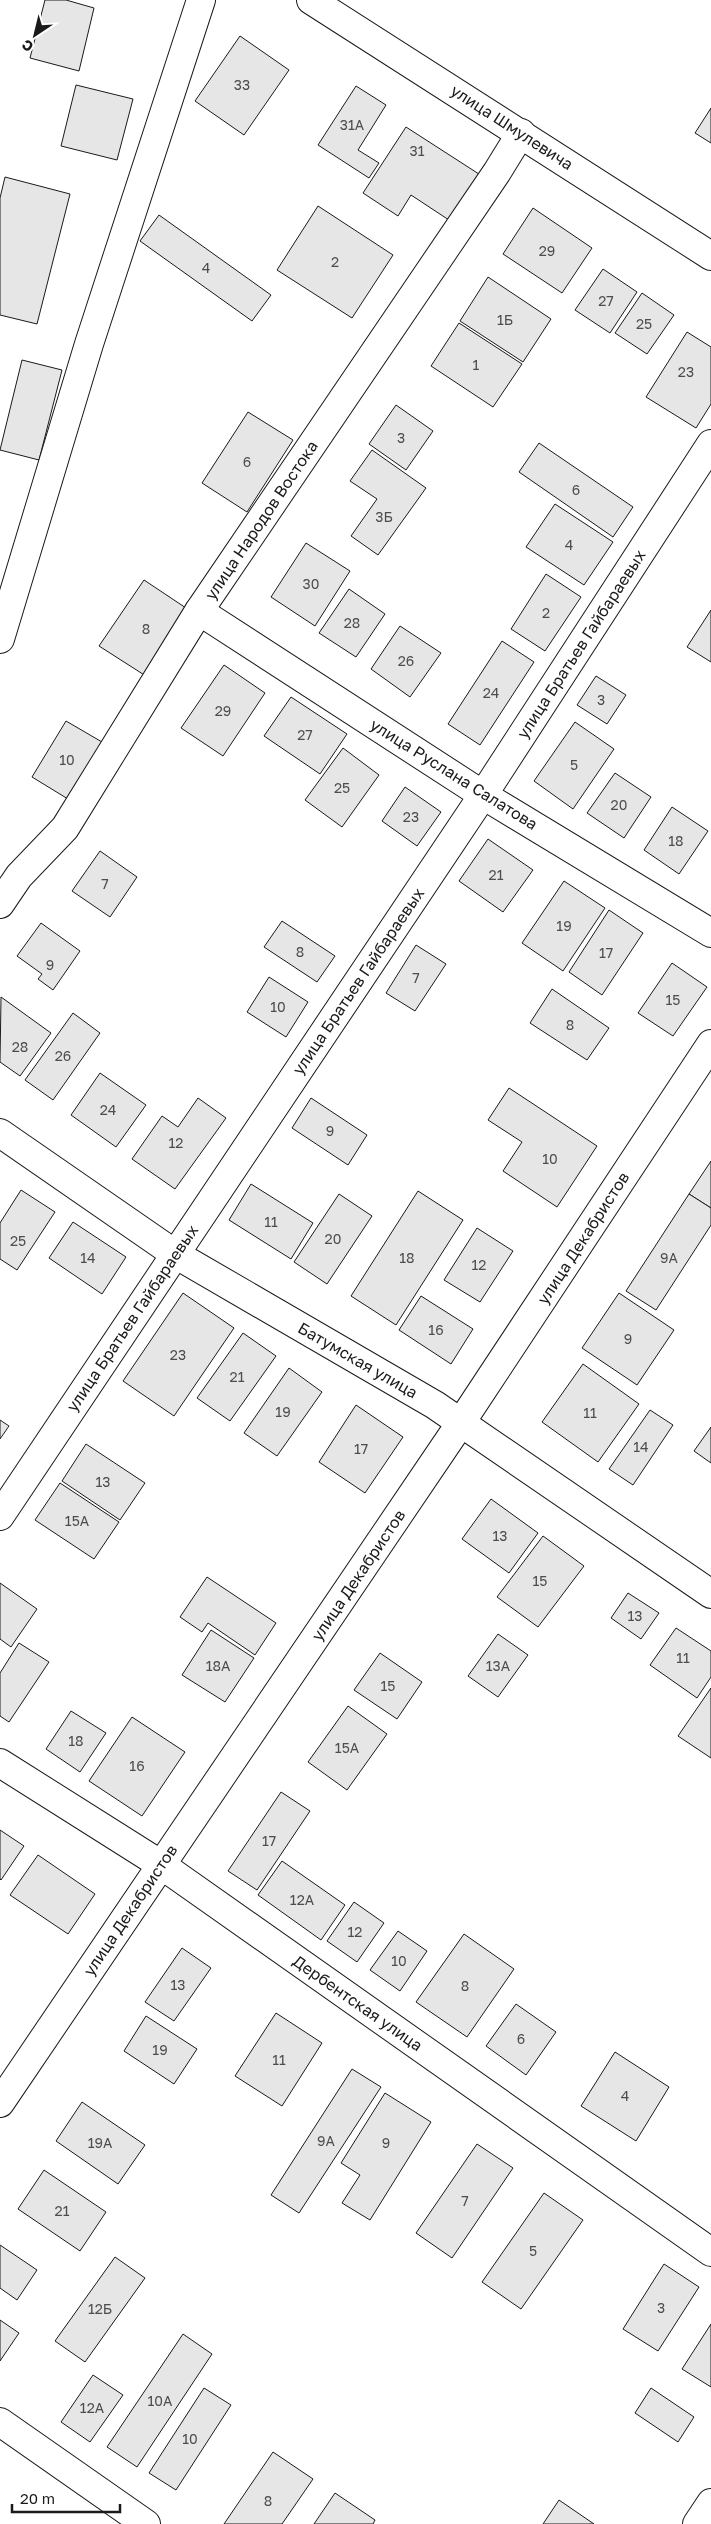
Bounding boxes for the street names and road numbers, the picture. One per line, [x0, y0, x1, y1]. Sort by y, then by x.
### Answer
street label: улица Шмулевича [447, 80, 577, 174]
street label: улица Народов Востока [200, 436, 322, 604]
street label: улица Братьев Гайбараевых [512, 546, 650, 742]
street label: улица Руслана Салатова [367, 714, 541, 834]
street label: улица Братьев Гайбараевых [288, 883, 428, 1078]
street label: улица Декабристов [533, 1168, 633, 1308]
street label: улица Братьев Гайбараевых [62, 1220, 202, 1415]
street label: Батумская улица [295, 1318, 421, 1402]
street label: улица Декабристов [307, 1506, 409, 1644]
street label: улица Декабристов [79, 1841, 181, 1979]
street label: Дербентская улица [289, 1951, 427, 2055]

